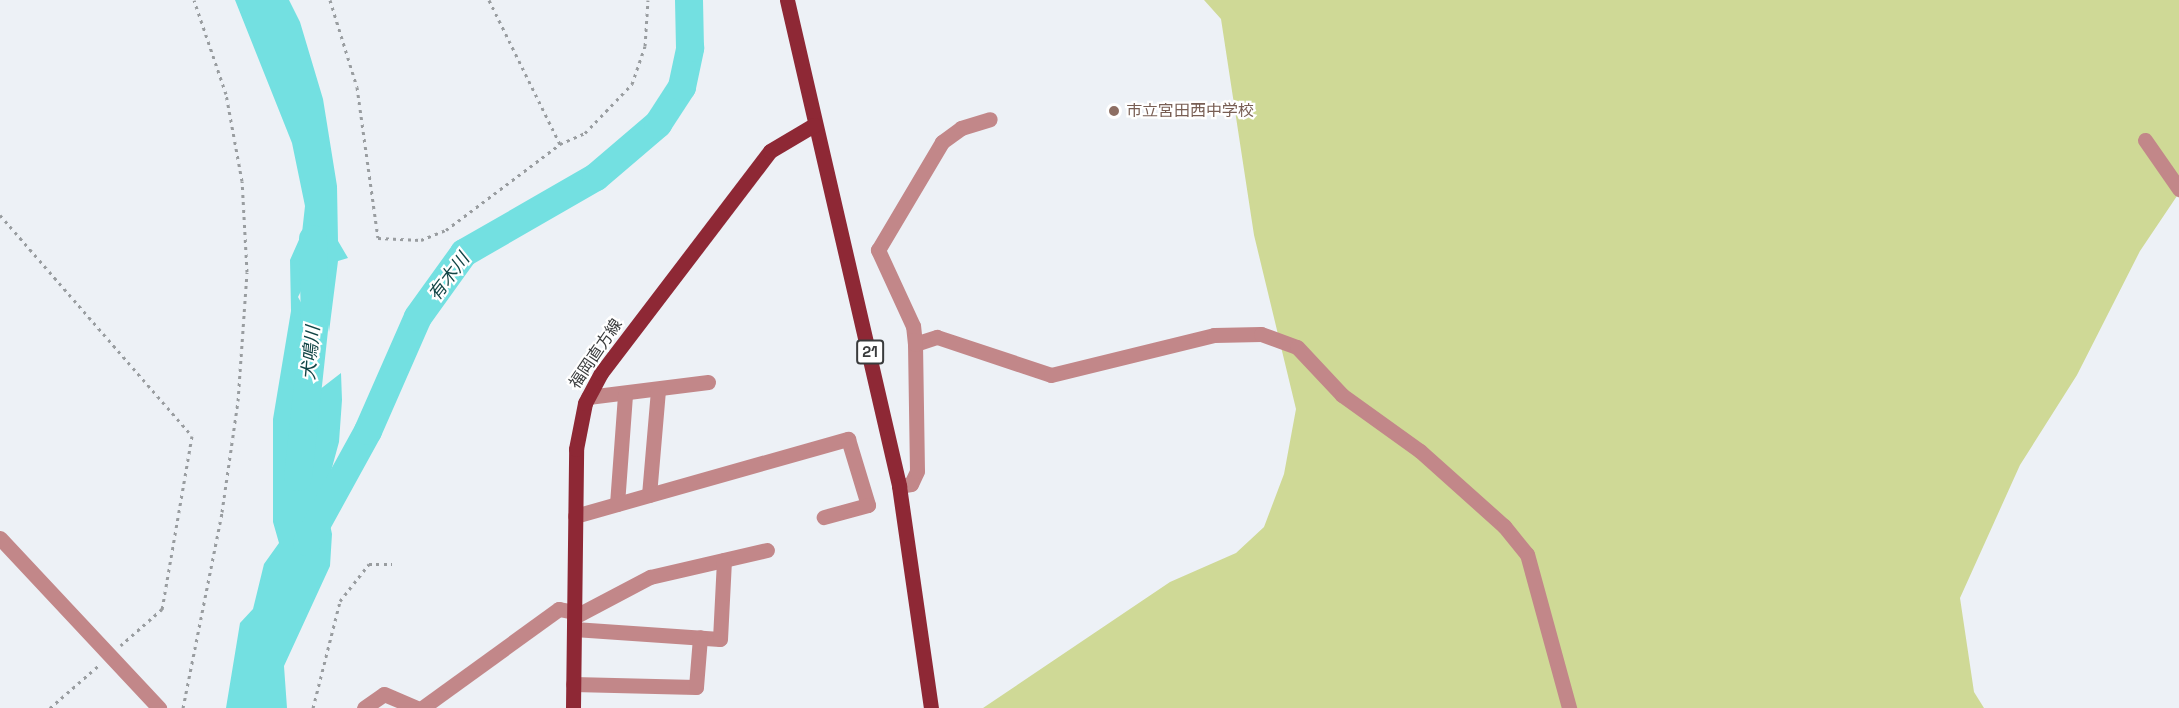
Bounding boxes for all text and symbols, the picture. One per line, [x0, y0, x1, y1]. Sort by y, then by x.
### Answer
place label: 市立宮田西中学校 [1126, 101, 1254, 121]
marker: 市立宮田西中学校 [1107, 104, 1121, 118]
water label: 有木川 [424, 249, 474, 305]
street label: 福岡直方線 [566, 315, 626, 393]
water label: 犬鳴川 [298, 325, 324, 381]
road number: 21 [855, 340, 885, 364]

